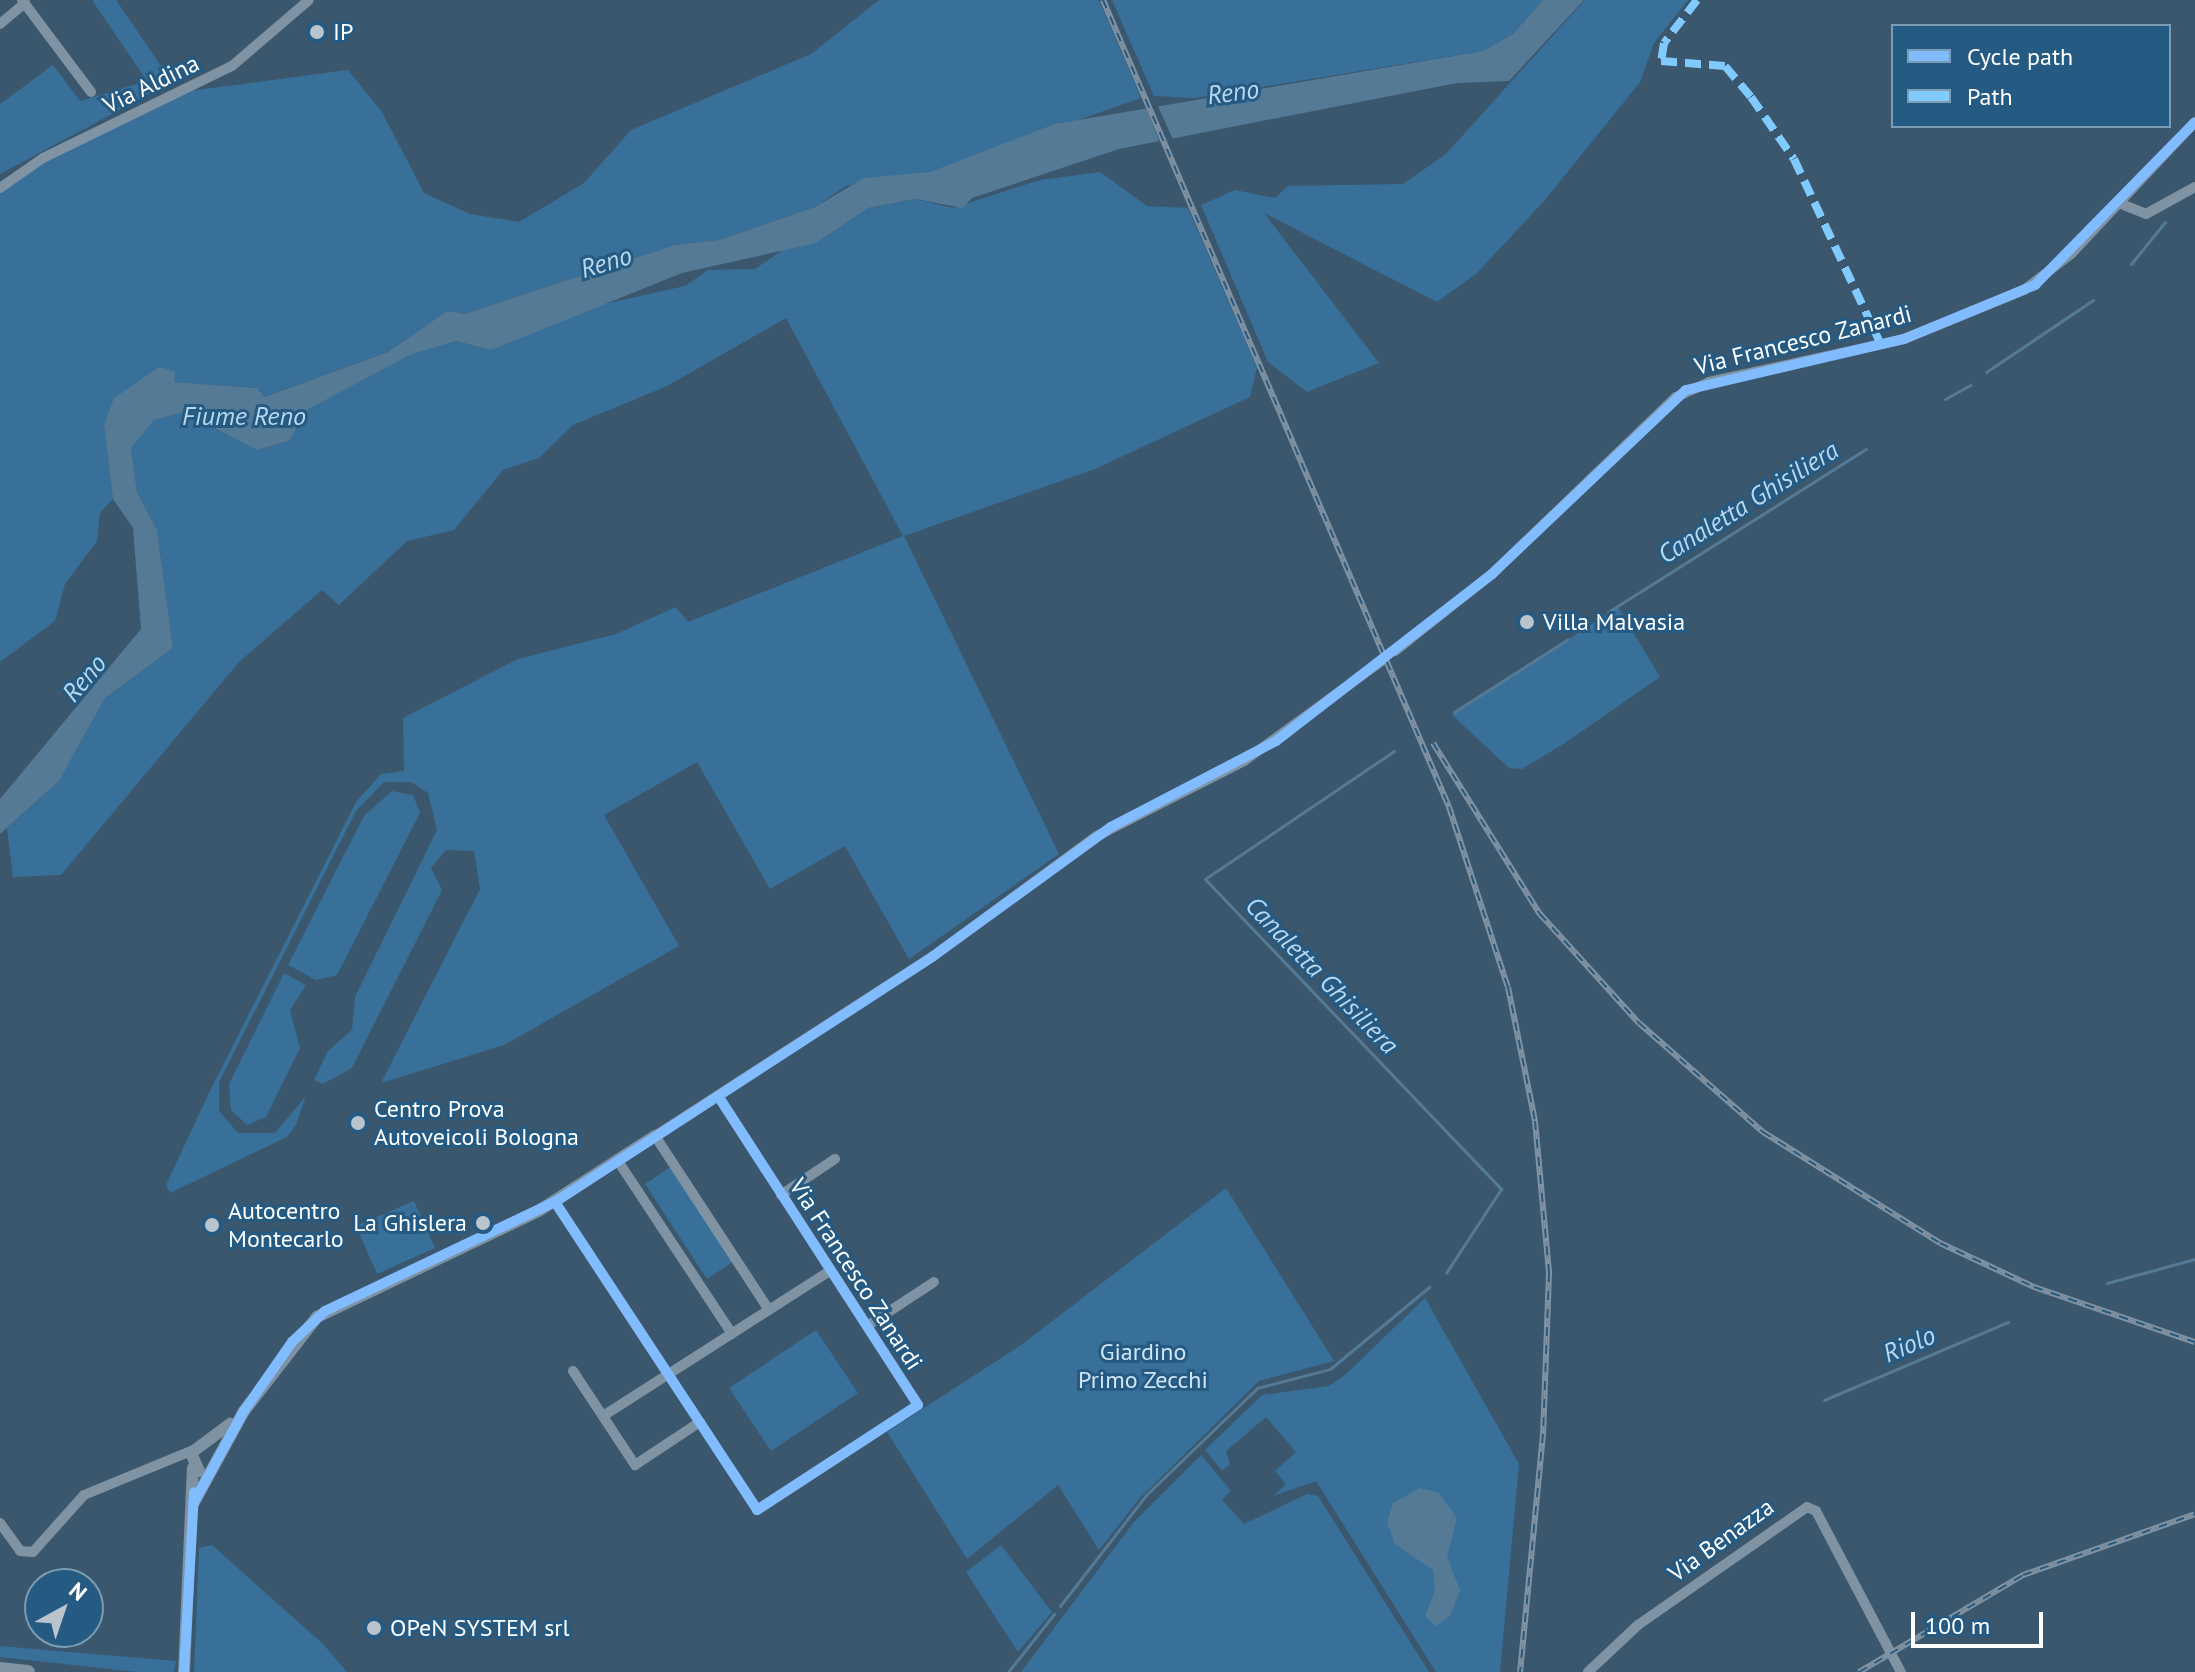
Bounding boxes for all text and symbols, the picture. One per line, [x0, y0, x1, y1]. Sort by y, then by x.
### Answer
place label: IP [333, 18, 353, 46]
marker: IP [308, 23, 326, 41]
legend [1891, 24, 2171, 128]
text: Cycle path [1967, 41, 2073, 72]
street label: Via Aldina [98, 48, 204, 120]
water label: Reno [1205, 73, 1261, 111]
text: Path [1967, 81, 2013, 112]
water label: Reno [576, 239, 636, 285]
street label: Via Francesco Zanardi [1691, 299, 1915, 381]
water label: Fiume Reno [182, 400, 306, 432]
water label: Canaletta Ghisiliera [1652, 434, 1844, 570]
place label: Villa Malvasia [1543, 608, 1685, 636]
marker: Villa Malvasia [1518, 613, 1536, 631]
water label: Reno [55, 648, 113, 708]
water label: Canaletta Ghisiliera [1239, 890, 1405, 1060]
place label: Centro Prova Autoveicoli Bologna [374, 1095, 579, 1151]
marker: Centro Prova Autoveicoli Bologna [349, 1114, 367, 1132]
street label: Via Francesco Zanardi [783, 1173, 929, 1375]
place label: Autocentro Montecarlo [228, 1197, 344, 1253]
place label: La Ghislera [353, 1209, 467, 1237]
marker: La Ghislera [474, 1214, 492, 1232]
marker: Autocentro Montecarlo [203, 1216, 221, 1234]
water label: Riolo [1878, 1319, 1940, 1369]
park label: Giardino Primo Zecchi [1078, 1338, 1208, 1394]
street label: Via Benazza [1663, 1492, 1779, 1588]
north arrow [24, 1568, 104, 1648]
text: N [64, 1576, 93, 1607]
scale bar [1915, 1596, 2047, 1646]
text: 100 m [1925, 1610, 1990, 1641]
place label: OPeN SYSTEM srl [390, 1614, 569, 1642]
marker: OPeN SYSTEM srl [365, 1619, 383, 1637]

